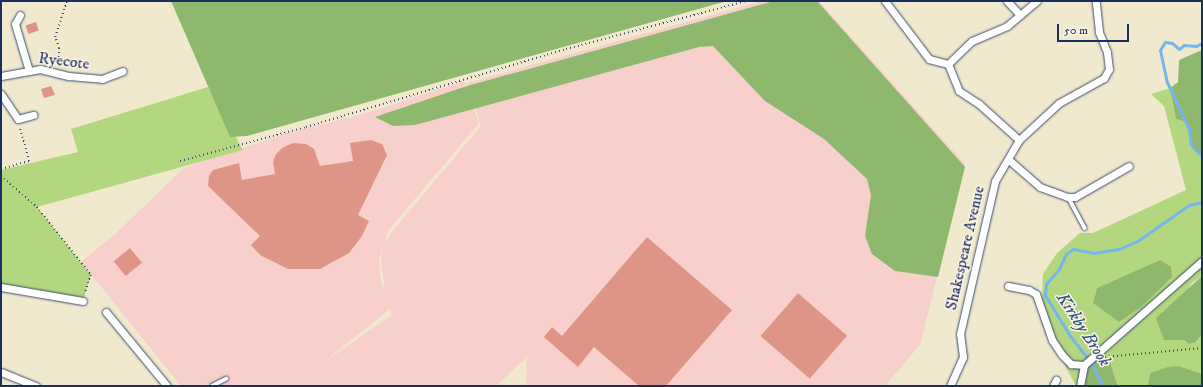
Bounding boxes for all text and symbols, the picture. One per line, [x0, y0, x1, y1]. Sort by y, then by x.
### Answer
scale bar [1059, 16, 1131, 42]
text: 50 m [1064, 23, 1088, 38]
street label: Ryecote [37, 48, 91, 74]
street label: Shakespeare Avenue [941, 184, 989, 312]
water label: Kirkby Brook [1052, 289, 1114, 371]

